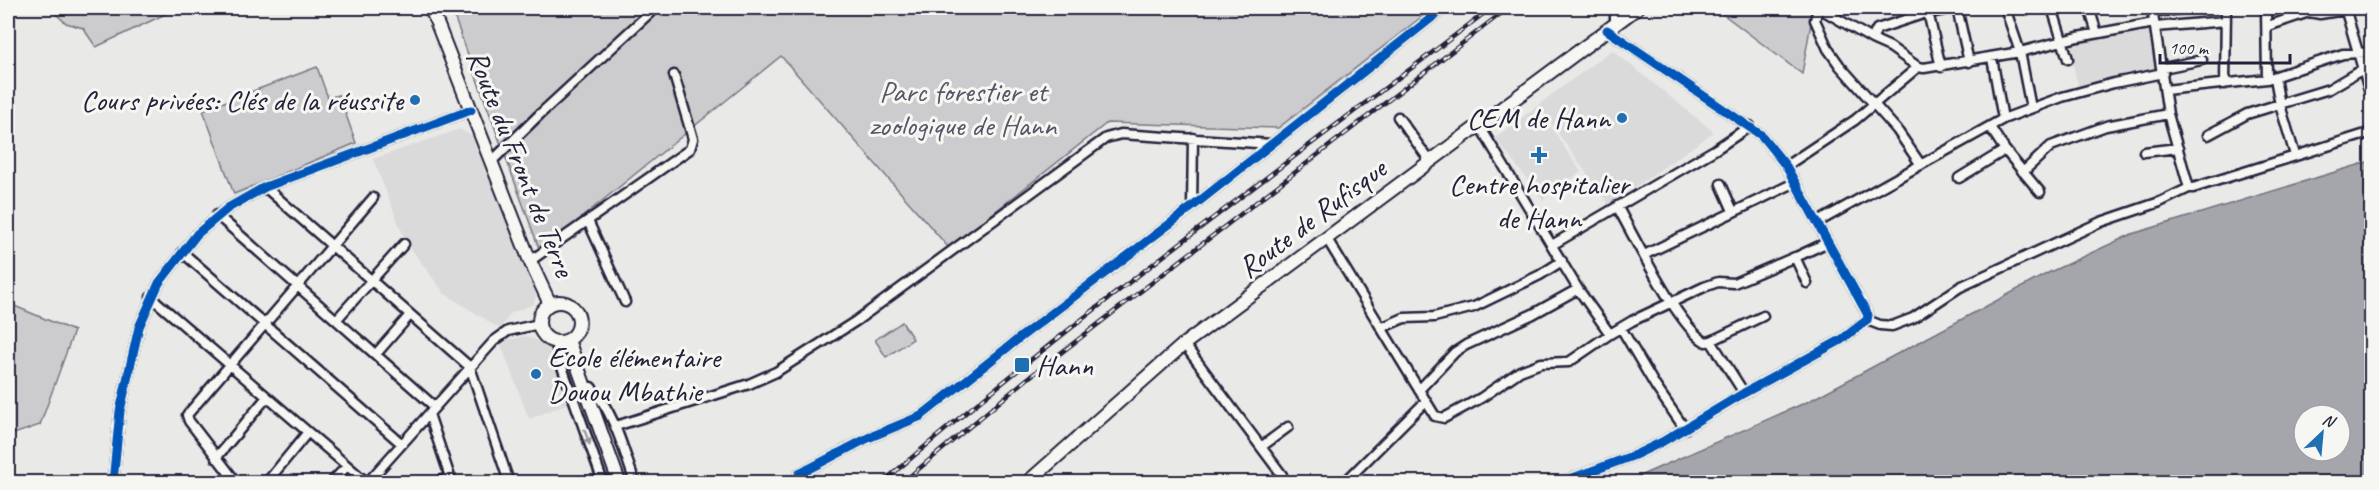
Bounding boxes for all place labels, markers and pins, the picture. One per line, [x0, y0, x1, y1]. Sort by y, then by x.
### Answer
place label: Cours privées: Clés de la réussite [81, 81, 405, 119]
marker: Cours privées: Clés de la réussite [408, 93, 422, 107]
place label: CEM de Hann [1467, 99, 1611, 137]
marker: CEM de Hann [1615, 111, 1629, 125]
marker: Centre hospitalier de Hann [1530, 146, 1548, 164]
place label: Centre hospitalier de Hann [1449, 165, 1631, 237]
place label: Ecole élémentaire Douou Mbathie [548, 338, 722, 410]
place label: Hann [1036, 346, 1094, 384]
marker: Hann [1013, 356, 1031, 374]
marker: Ecole élémentaire Douou Mbathie [529, 367, 543, 381]

